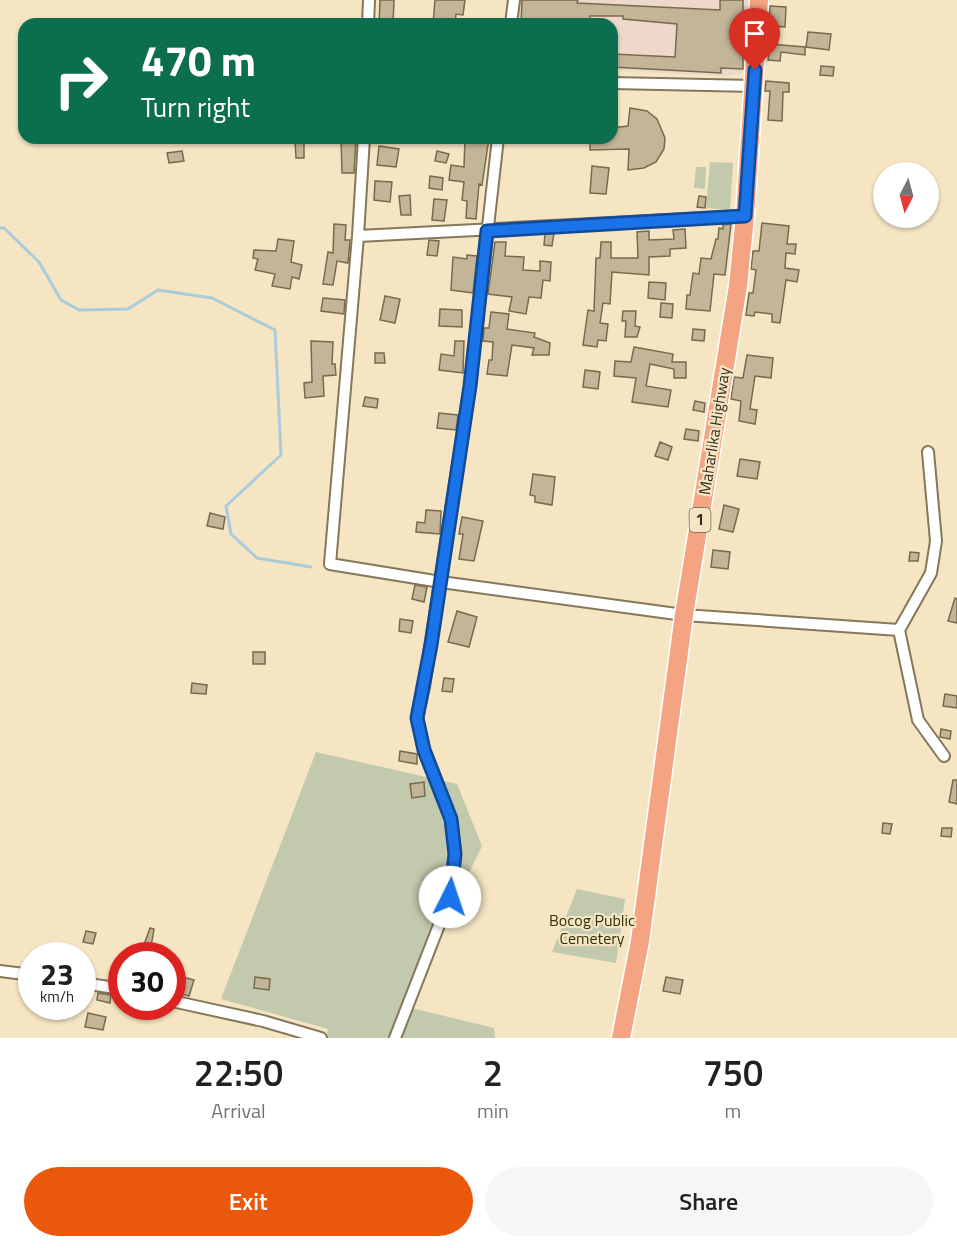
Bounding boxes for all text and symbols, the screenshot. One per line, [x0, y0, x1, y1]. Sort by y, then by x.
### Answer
pin [729, 8, 780, 70]
icon: arrive [738, 17, 771, 50]
text: 470 m [141, 28, 256, 92]
icon: right [42, 42, 120, 120]
text: Turn right [141, 86, 250, 127]
north arrow [873, 162, 939, 228]
map controls [873, 162, 939, 228]
street label: Maharlika Highway [692, 365, 736, 496]
road number: 1 [690, 508, 710, 532]
position arrow [418, 865, 482, 929]
park label: Bocog Public Cemetery [549, 908, 635, 950]
speed limit sign: 30 [108, 942, 186, 1020]
text: 23 [40, 951, 74, 997]
text: km/h [40, 985, 74, 1008]
text: 22:50 [194, 1045, 283, 1100]
text: 2 [483, 1045, 503, 1100]
text: 750 [703, 1045, 763, 1100]
text: Arrival [211, 1095, 266, 1126]
text: min [477, 1095, 509, 1126]
text: m [725, 1095, 741, 1126]
button: Exit [24, 1167, 473, 1236]
button: Share [485, 1167, 933, 1236]

